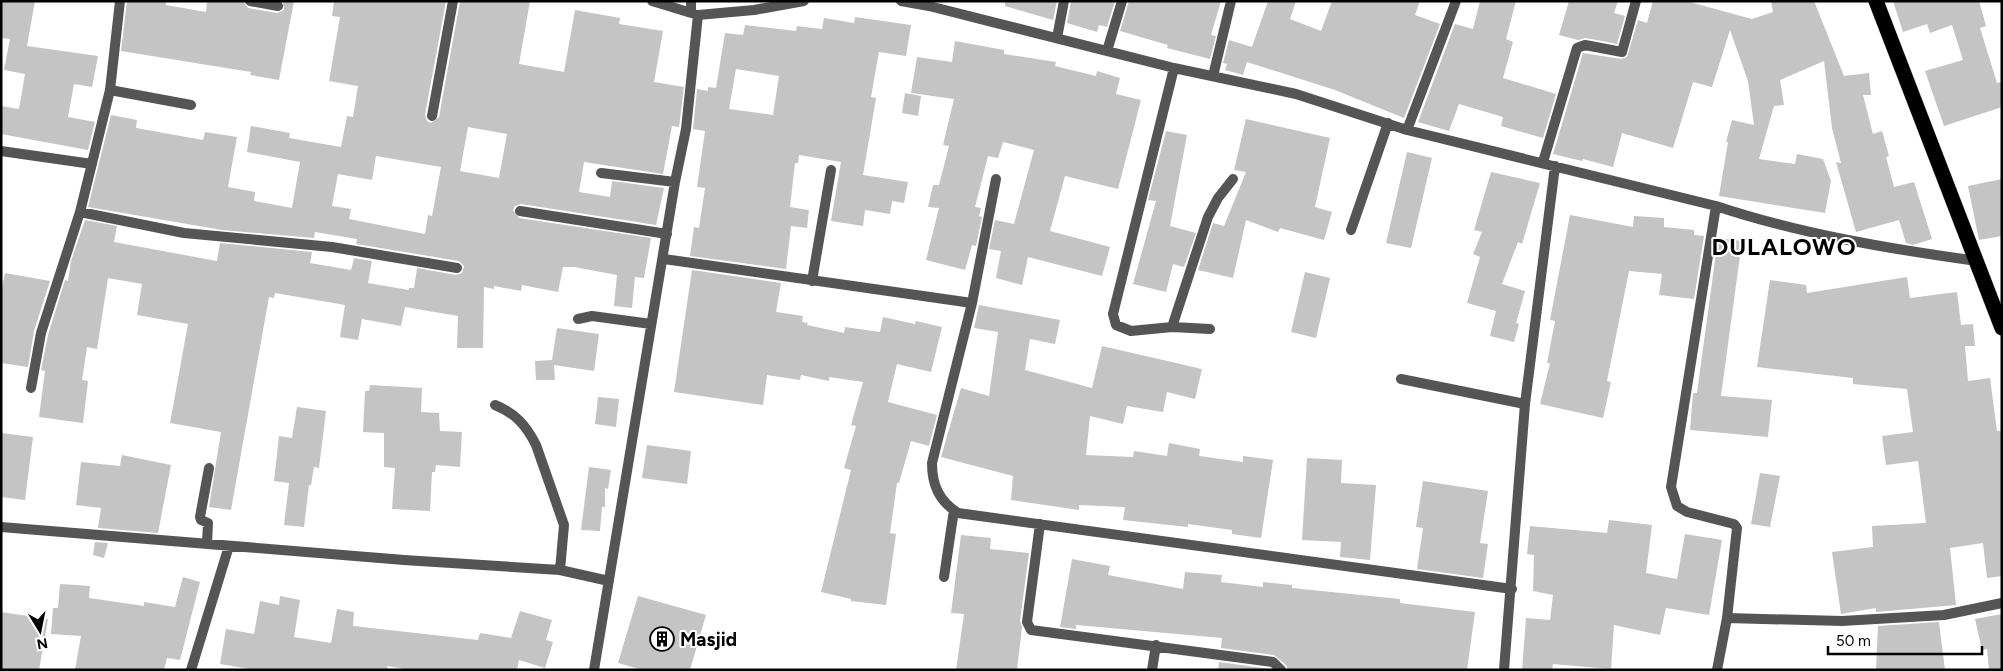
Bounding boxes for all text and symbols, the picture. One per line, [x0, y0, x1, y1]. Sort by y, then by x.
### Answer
district label: DULALOWO [1711, 232, 1857, 261]
north arrow [15, 606, 65, 656]
scale bar [1828, 624, 1982, 656]
building icon: Masjid [649, 626, 675, 652]
place label: Masjid [680, 628, 737, 651]
text: 50 m [1836, 632, 1871, 650]
text: N [35, 634, 49, 653]

